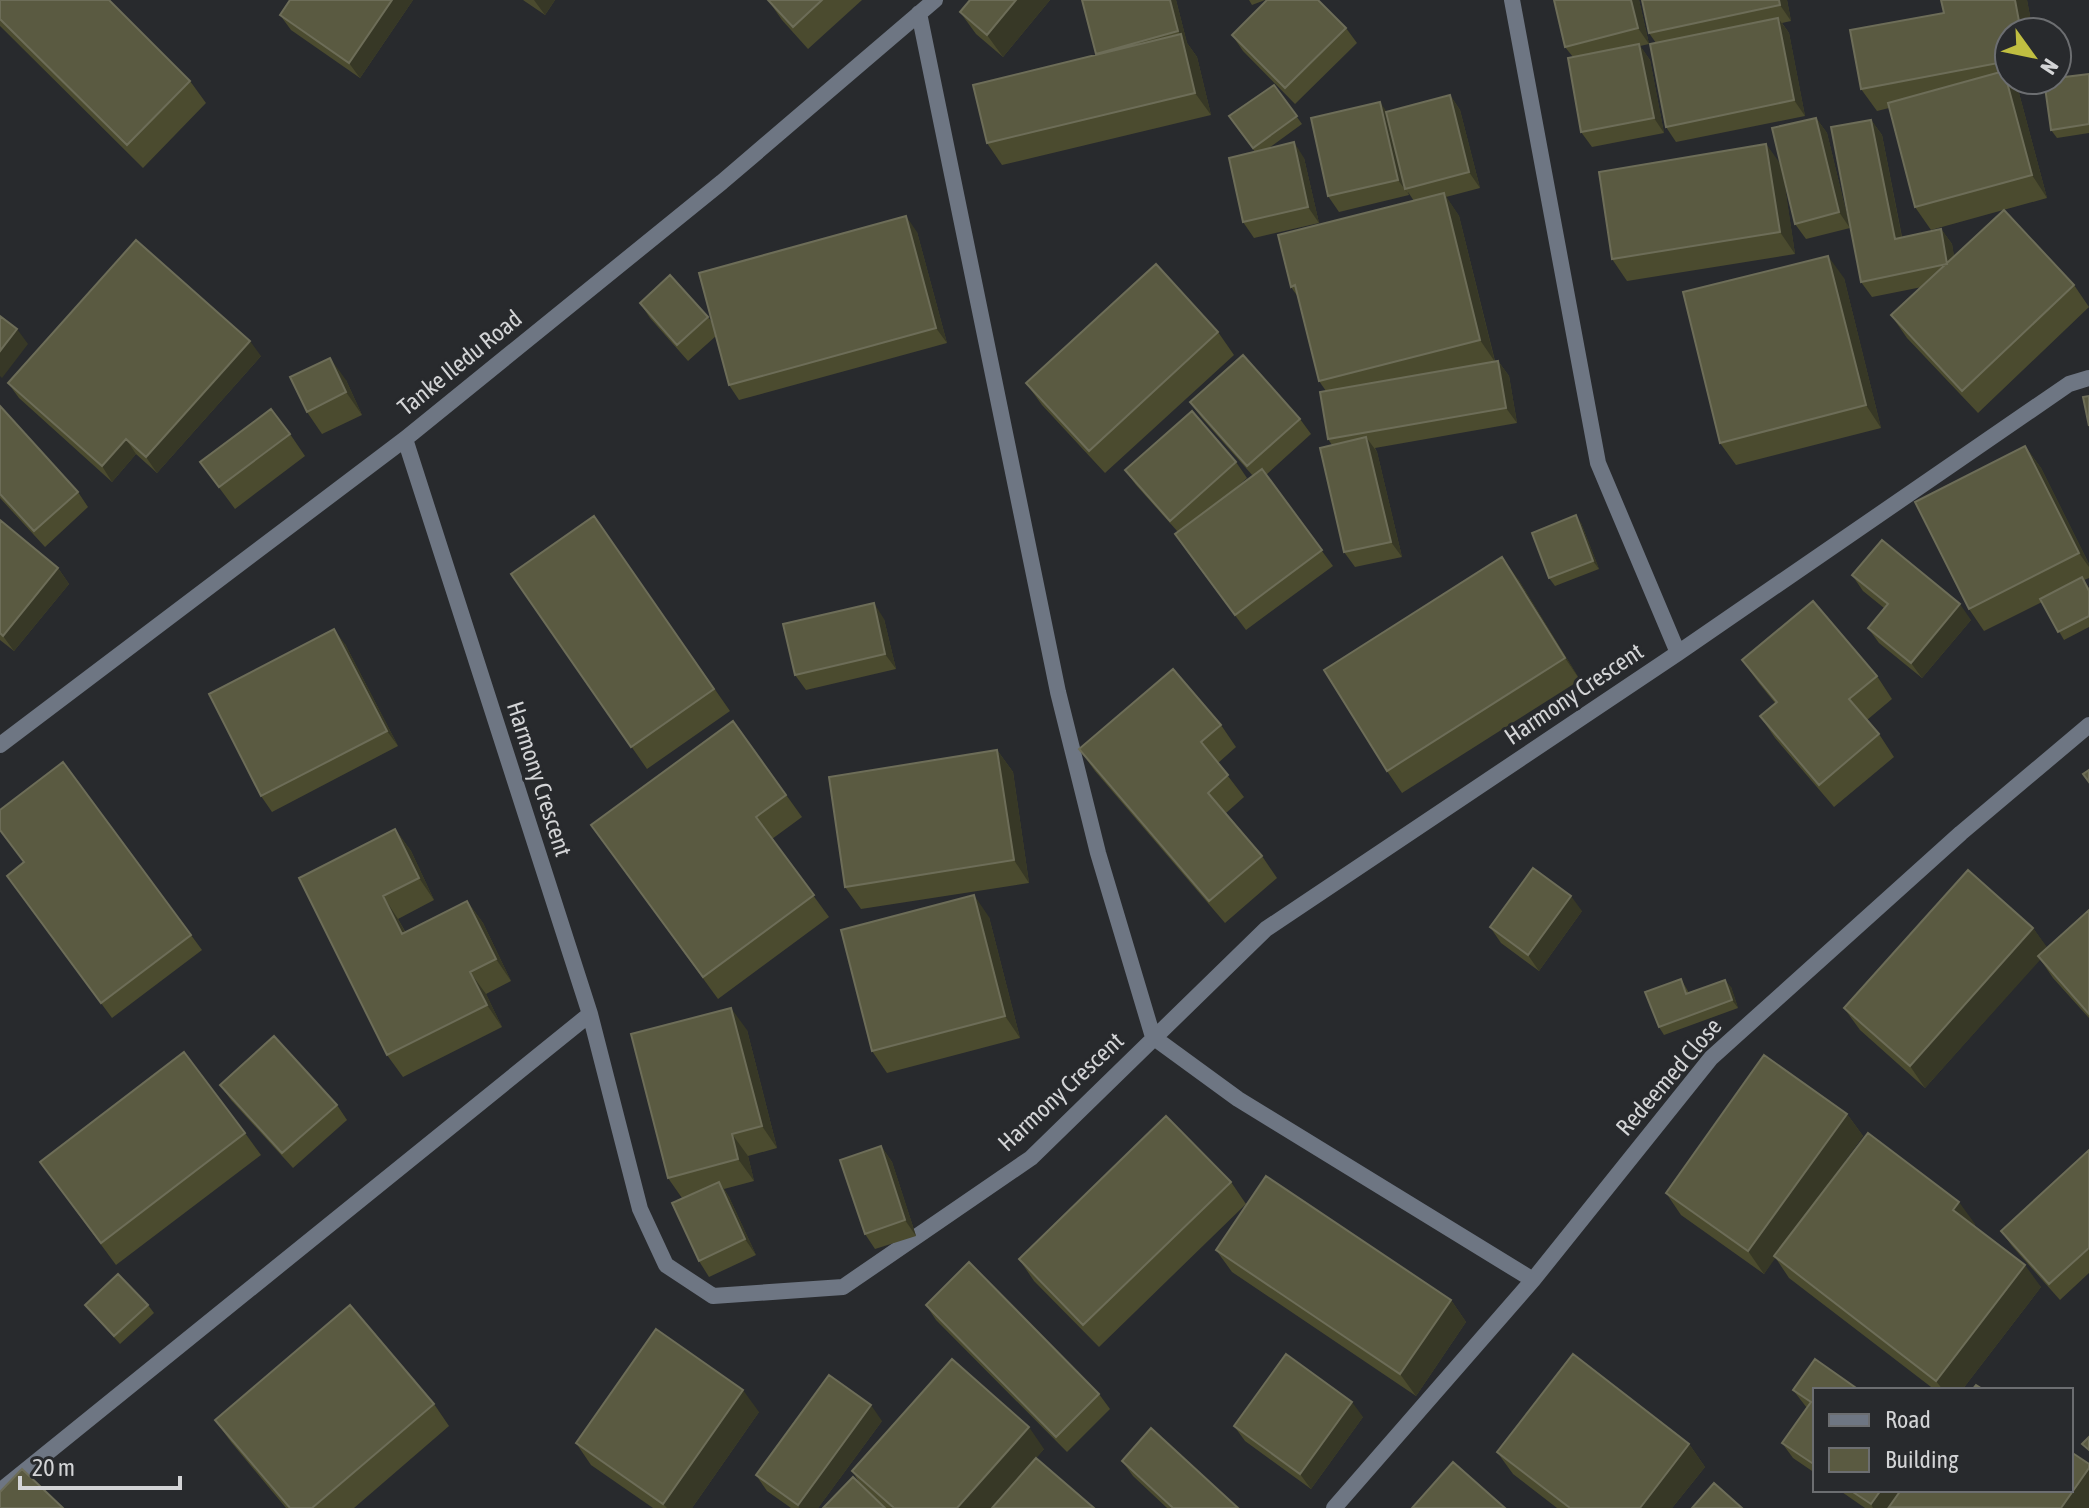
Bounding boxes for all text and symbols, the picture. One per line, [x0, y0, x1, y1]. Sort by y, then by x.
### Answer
north arrow [1993, 16, 2073, 96]
text: N [2035, 54, 2064, 79]
street label: Tanke Iledu Road [393, 305, 527, 421]
street label: Harmony Crescent [1499, 637, 1648, 750]
street label: Harmony Crescent [502, 698, 577, 860]
street label: Redeemed Close [1611, 1013, 1727, 1141]
street label: Harmony Crescent [993, 1027, 1129, 1156]
legend [1813, 1388, 2073, 1492]
text: Road [1885, 1406, 1931, 1433]
scale bar [20, 1440, 180, 1490]
text: Building [1885, 1446, 1959, 1473]
text: 20 m [32, 1454, 75, 1481]

